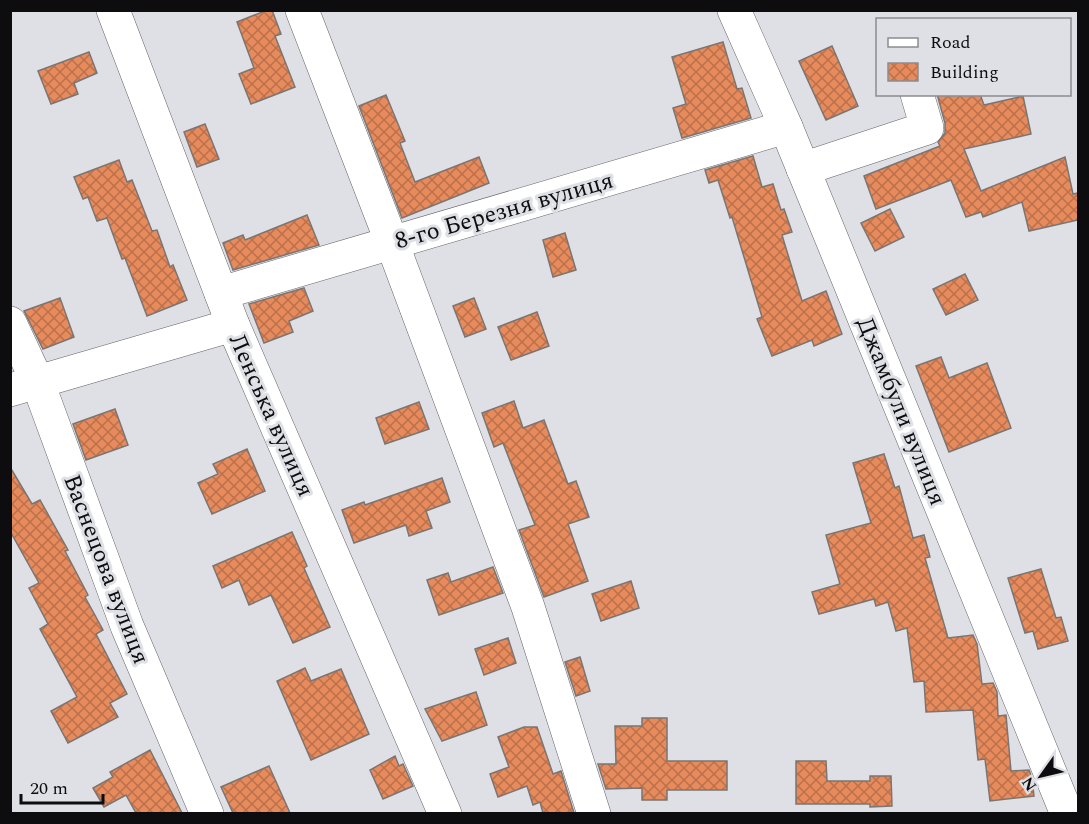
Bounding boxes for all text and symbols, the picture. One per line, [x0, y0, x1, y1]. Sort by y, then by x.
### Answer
legend [876, 18, 1071, 96]
text: Road [930, 29, 971, 56]
text: Building [930, 59, 999, 86]
street label: 8-го Березня вулиця [391, 163, 618, 259]
street label: Джамбули вулиця [847, 312, 955, 511]
street label: Ленська вулиця [219, 328, 323, 503]
street label: Васнецова вулиця [53, 469, 159, 669]
north arrow [1011, 746, 1071, 806]
scale bar [21, 767, 104, 805]
text: N [1016, 772, 1043, 796]
text: 20 m [30, 775, 68, 802]

